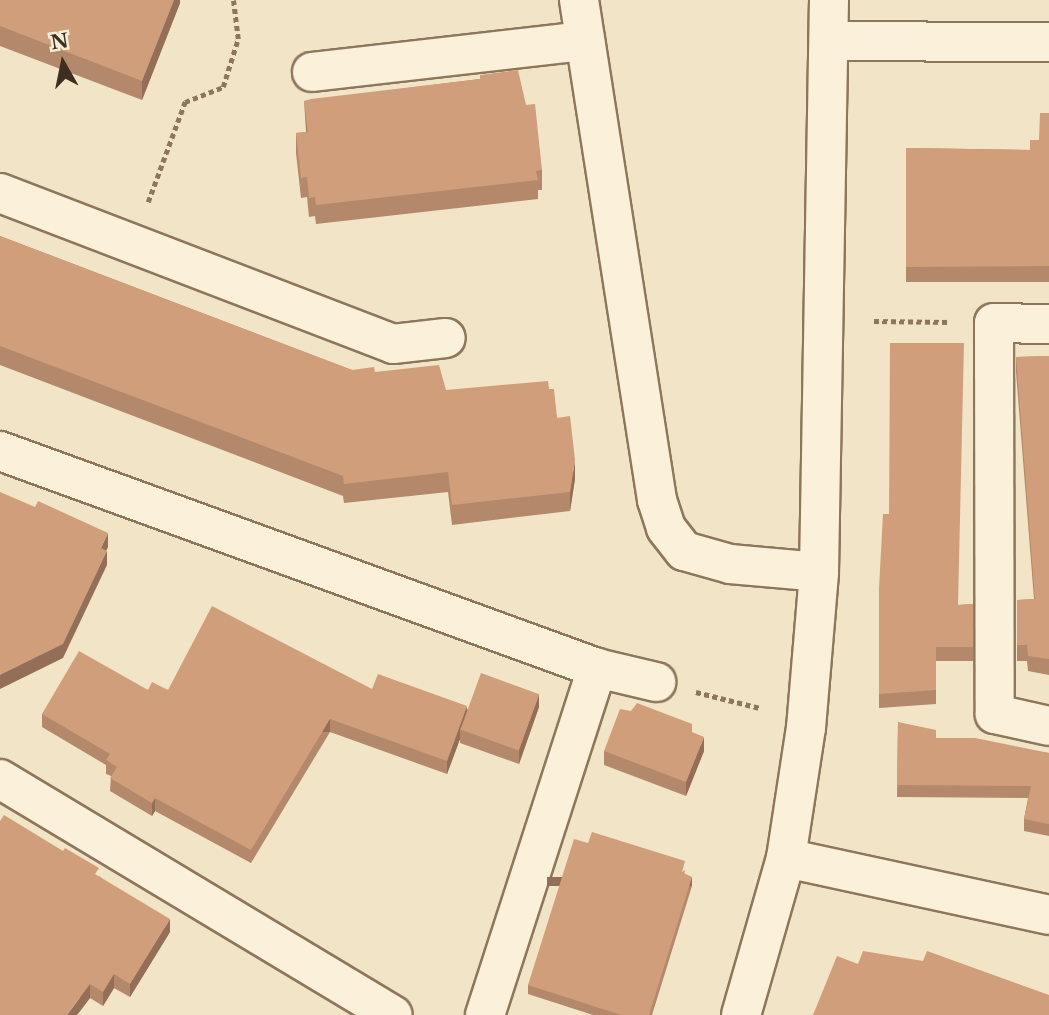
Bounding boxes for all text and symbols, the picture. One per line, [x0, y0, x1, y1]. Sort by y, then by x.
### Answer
north arrow [28, 28, 98, 98]
text: N [49, 29, 70, 55]

